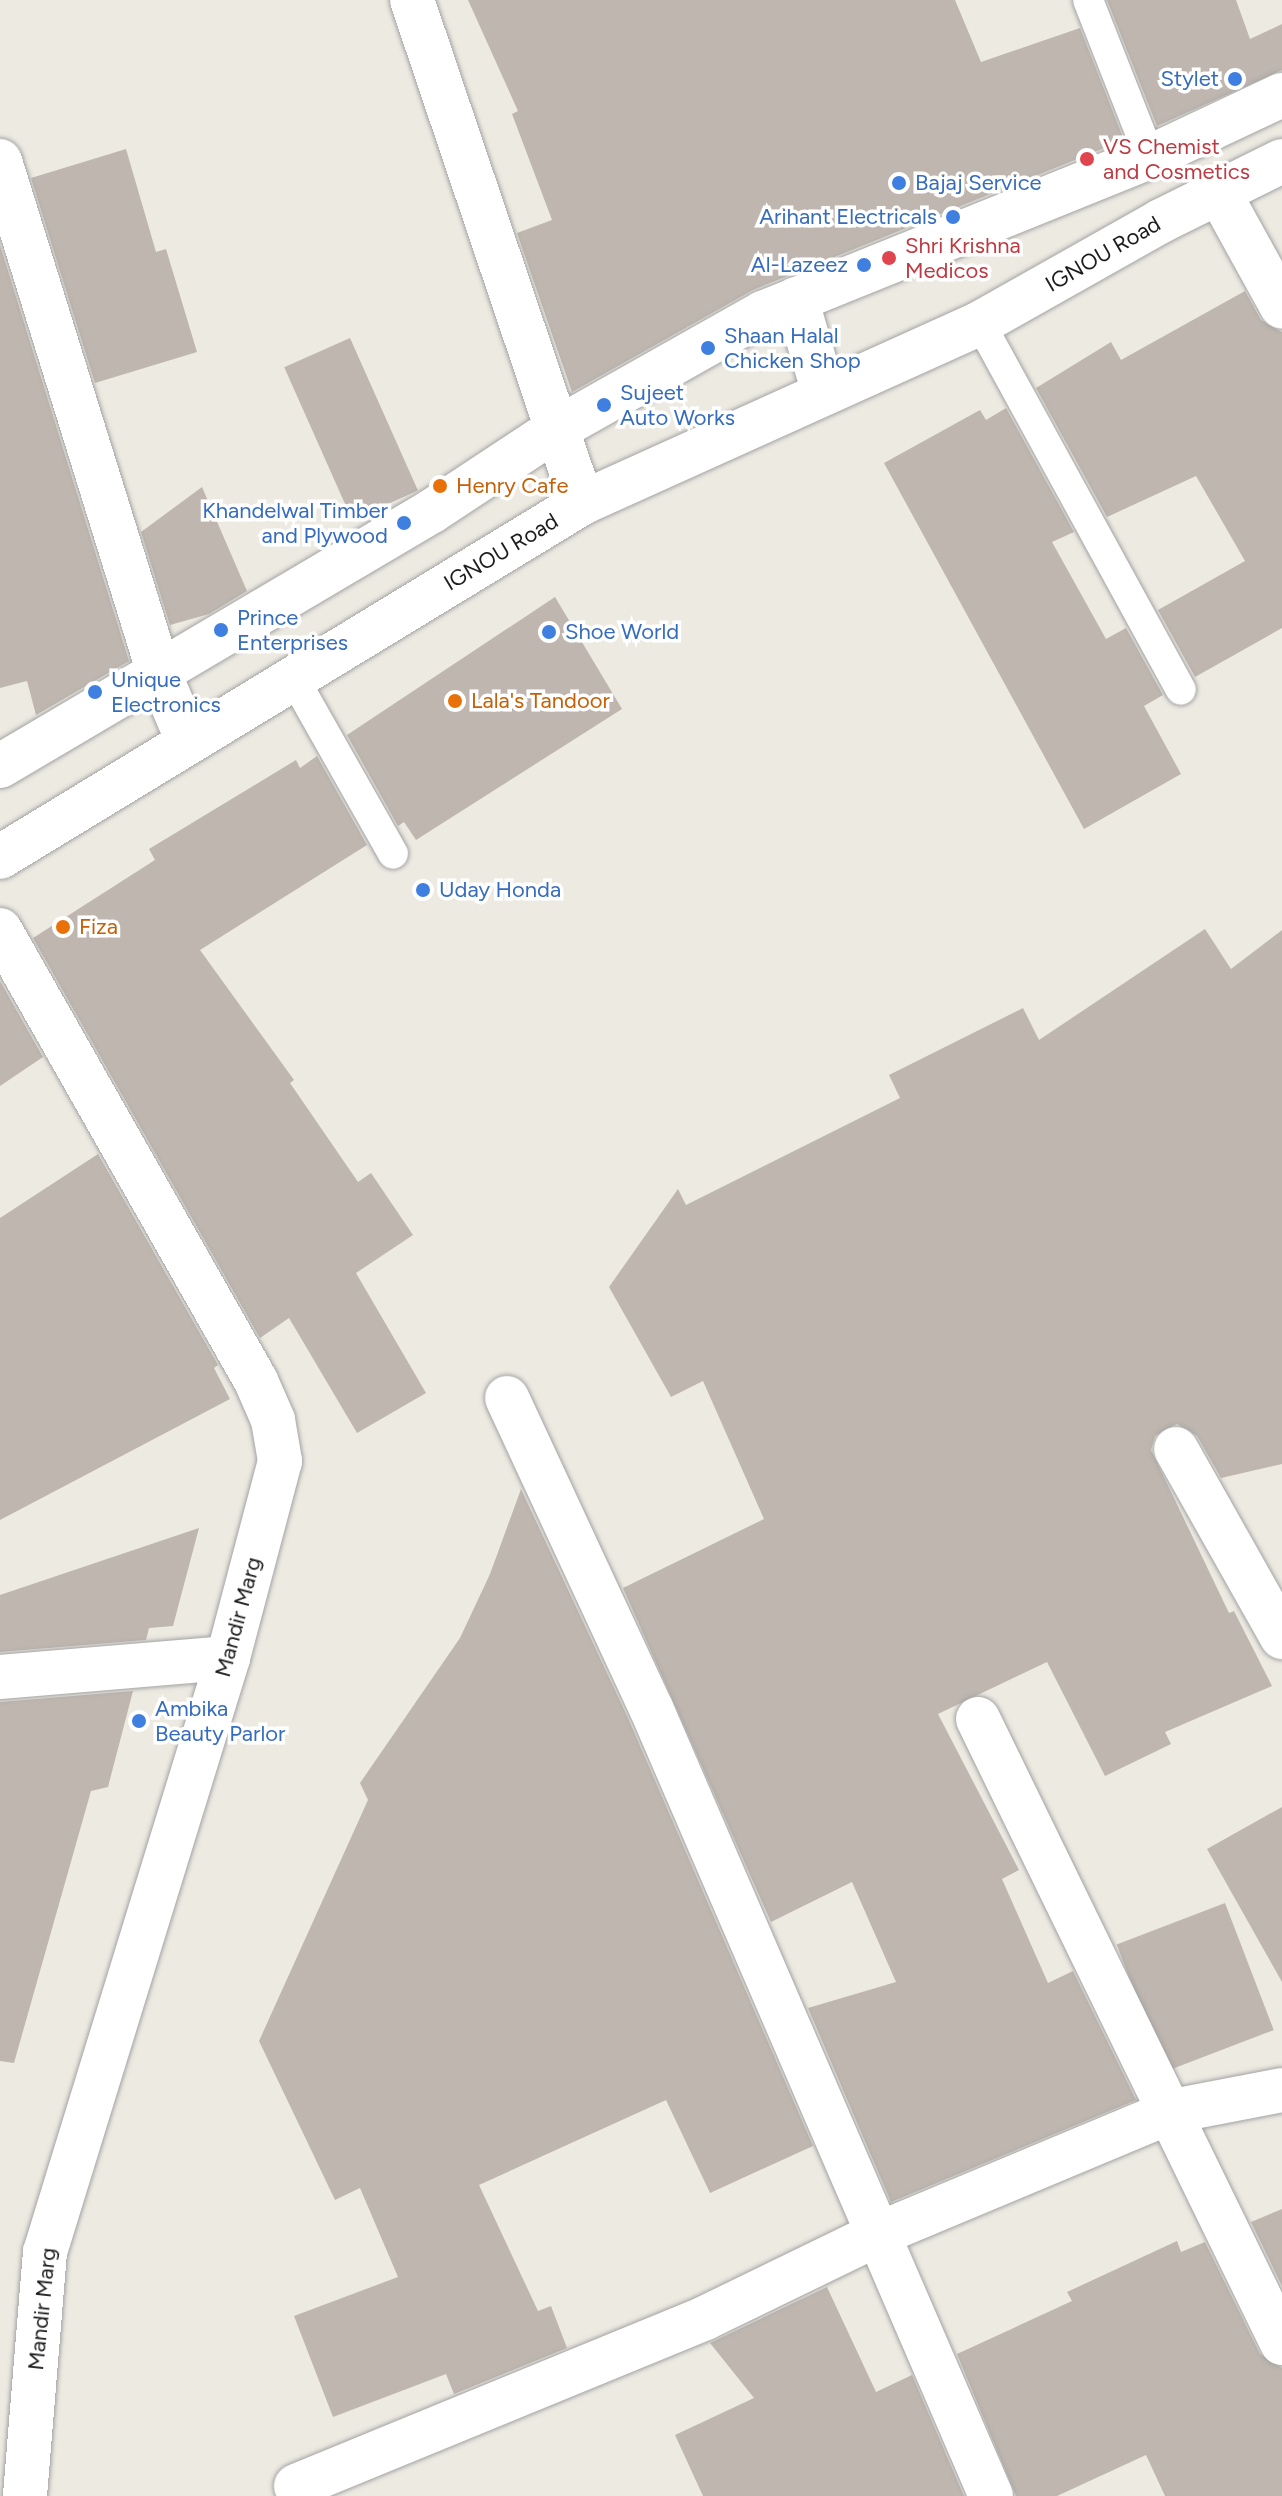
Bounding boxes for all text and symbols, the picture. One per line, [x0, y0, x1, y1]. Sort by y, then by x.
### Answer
place label: Stylet [1160, 66, 1219, 92]
marker: Stylet [1226, 70, 1244, 88]
place label: VS Chemist and Cosmetics [1103, 133, 1250, 184]
marker: VS Chemist and Cosmetics [1078, 150, 1096, 168]
place label: Bajaj Service [915, 170, 1042, 196]
marker: Bajaj Service [890, 174, 908, 192]
place label: Arihant Electricals [759, 204, 937, 230]
marker: Arihant Electricals [944, 208, 962, 226]
street label: IGNOU Road [1041, 210, 1165, 298]
place label: Shri Krishna Medicos [905, 232, 1021, 284]
marker: Shri Krishna Medicos [880, 249, 898, 267]
place label: Al-Lazeez [751, 252, 848, 278]
marker: Al-Lazeez [855, 256, 873, 274]
place label: Shaan Halal Chicken Shop [724, 322, 861, 374]
marker: Shaan Halal Chicken Shop [699, 339, 717, 357]
place label: Sujeet Auto Works [620, 379, 735, 430]
marker: Sujeet Auto Works [595, 396, 613, 414]
place label: Henry Cafe [456, 473, 568, 499]
marker: Henry Cafe [431, 477, 449, 495]
place label: Khandelwal Timber and Plywood [202, 497, 388, 548]
street label: IGNOU Road [439, 508, 563, 596]
marker: Khandelwal Timber and Plywood [395, 514, 413, 532]
place label: Prince Enterprises [237, 604, 348, 656]
place label: Shoe World [565, 619, 679, 645]
marker: Prince Enterprises [212, 621, 230, 639]
marker: Shoe World [540, 623, 558, 641]
place label: Unique Electronics [111, 666, 221, 718]
marker: Unique Electronics [86, 683, 104, 701]
place label: Lala's Tandoor [471, 688, 610, 714]
marker: Lala's Tandoor [446, 692, 464, 710]
place label: Uday Honda [439, 877, 561, 903]
marker: Uday Honda [414, 881, 432, 899]
place label: Fiza [79, 914, 118, 940]
marker: Fiza [54, 918, 72, 936]
street label: Mandir Marg [209, 1554, 267, 1680]
place label: Ambika Beauty Parlor [155, 1695, 285, 1746]
marker: Ambika Beauty Parlor [130, 1712, 148, 1730]
street label: Mandir Marg [22, 2246, 62, 2372]

